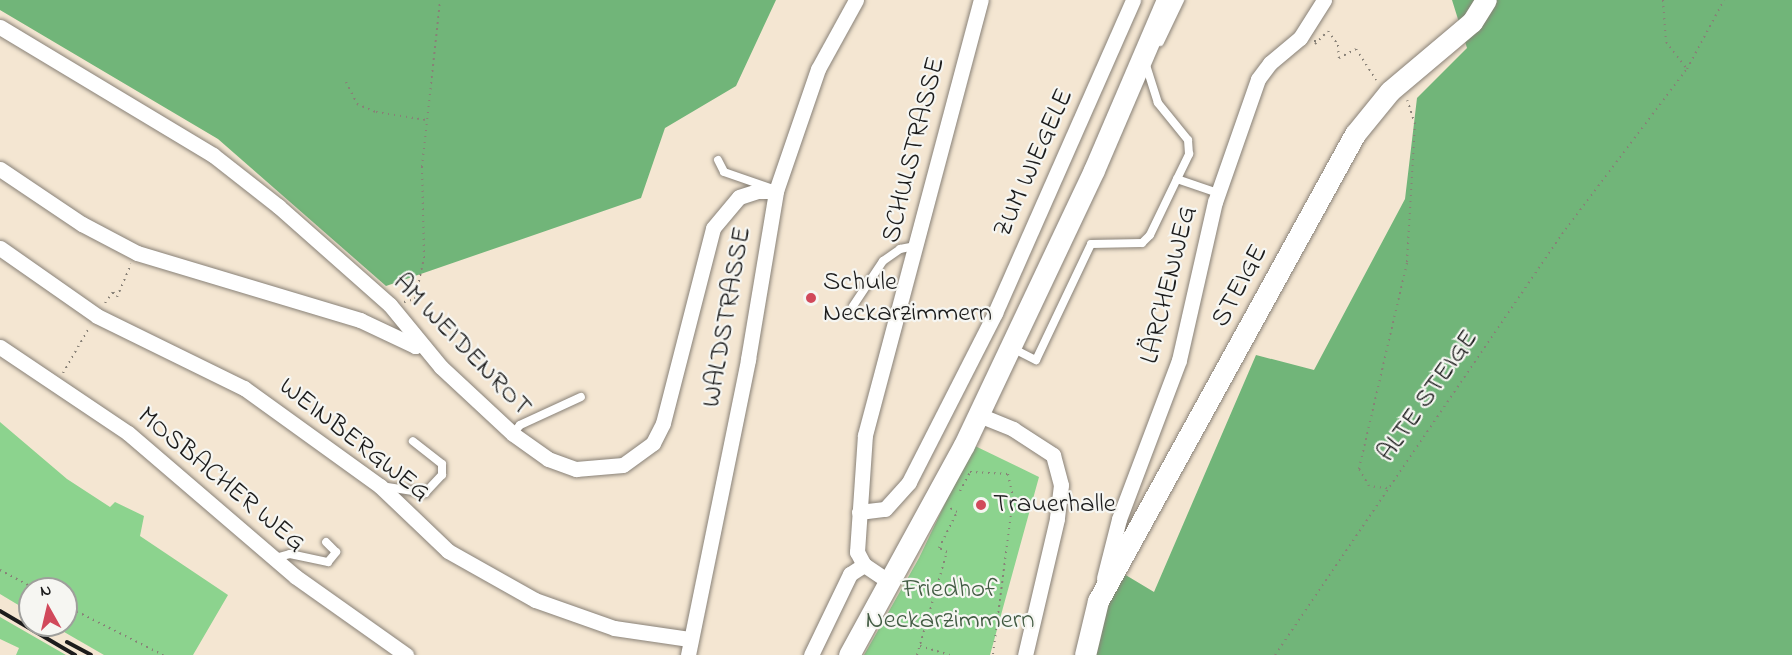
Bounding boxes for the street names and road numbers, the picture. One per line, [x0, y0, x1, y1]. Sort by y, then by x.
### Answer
street label: SCHULSTRASSE [875, 54, 953, 246]
street label: ZUM WIEGELE [987, 84, 1081, 242]
street label: LÄRCHENWEG [1134, 203, 1204, 367]
street label: WALDSTRASSE [695, 224, 759, 410]
street label: STEIGE [1205, 239, 1275, 333]
street label: AM WEIDENROT [386, 267, 538, 423]
street label: ALTE STEIGE [1371, 324, 1485, 468]
street label: WEINBERGWEG [272, 371, 436, 509]
street label: MOSBACHER WEG [131, 400, 311, 560]

